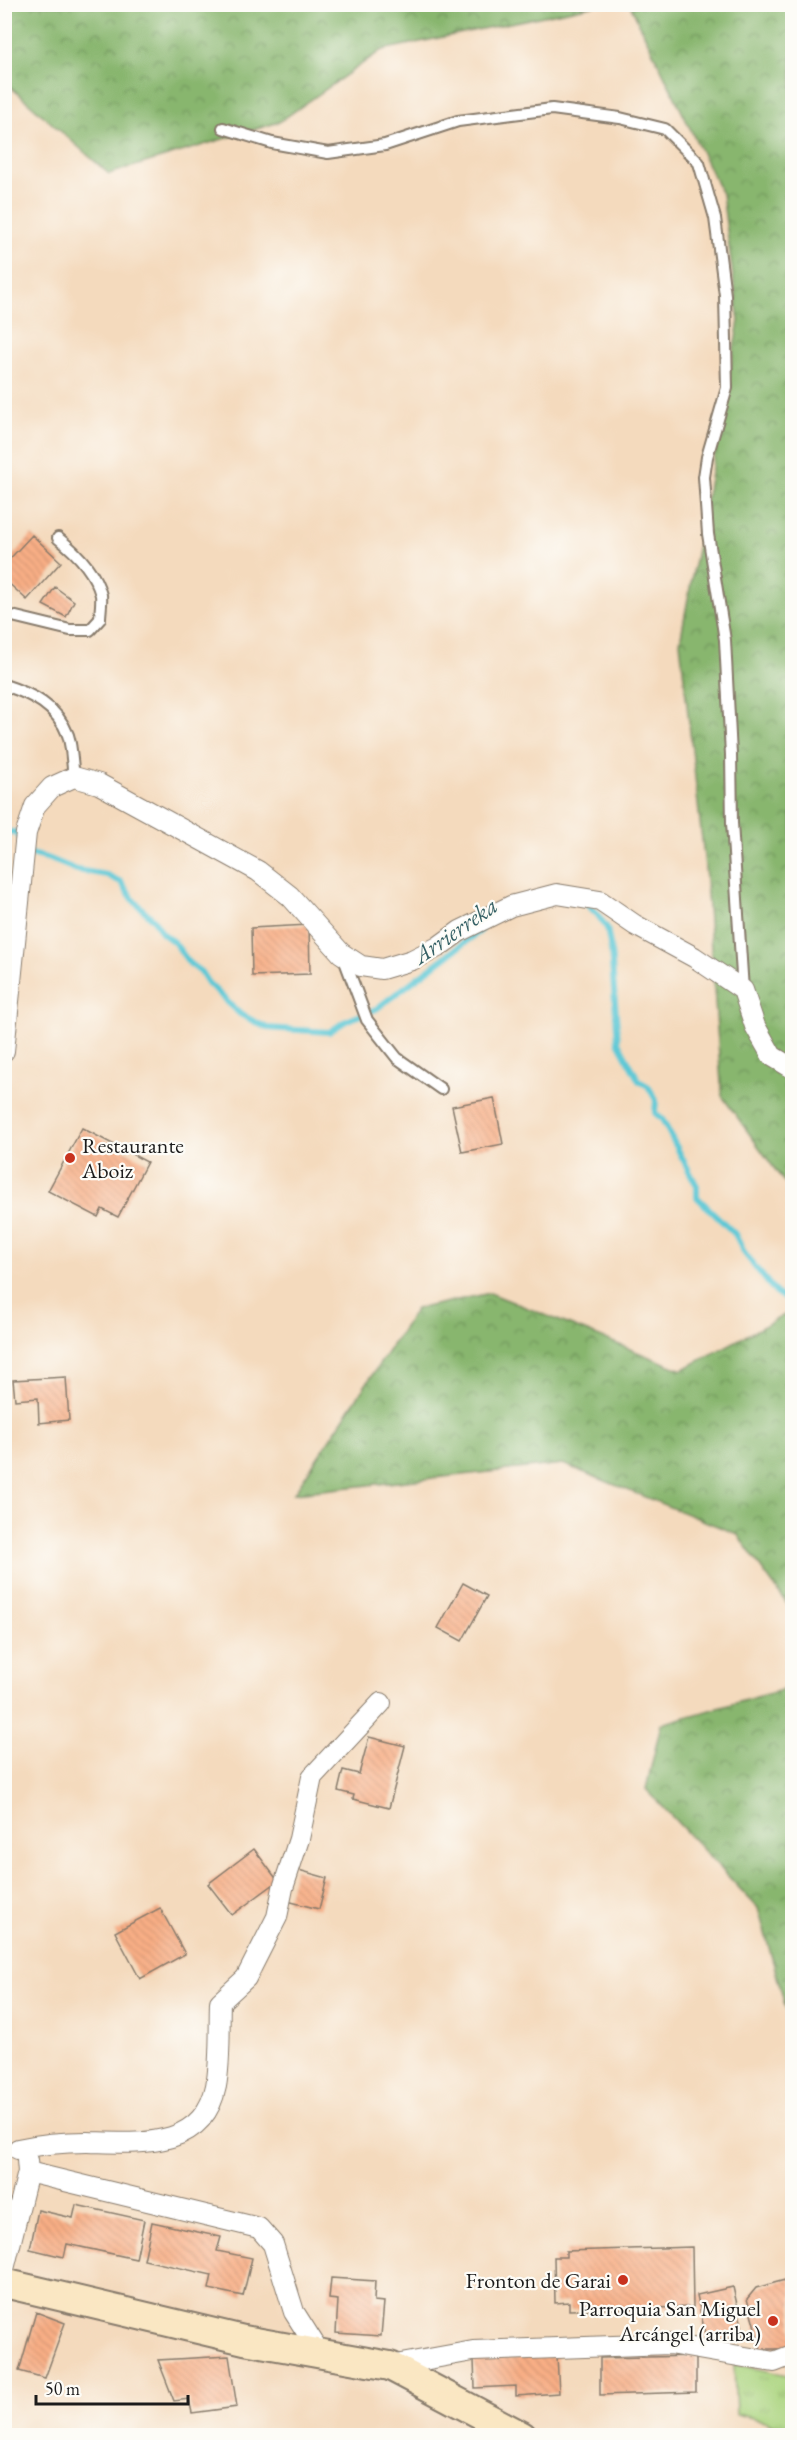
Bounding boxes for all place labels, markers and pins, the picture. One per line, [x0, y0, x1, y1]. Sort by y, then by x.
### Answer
place label: Restaurante Aboiz [81, 1131, 184, 1185]
marker: Restaurante Aboiz [63, 1151, 77, 1165]
place label: Fronton de Garai [466, 2266, 611, 2295]
marker: Fronton de Garai [616, 2273, 630, 2287]
place label: Parroquia San Miguel Arcángel (arriba) [579, 2294, 761, 2348]
marker: Parroquia San Miguel Arcángel (arriba) [766, 2314, 780, 2328]

